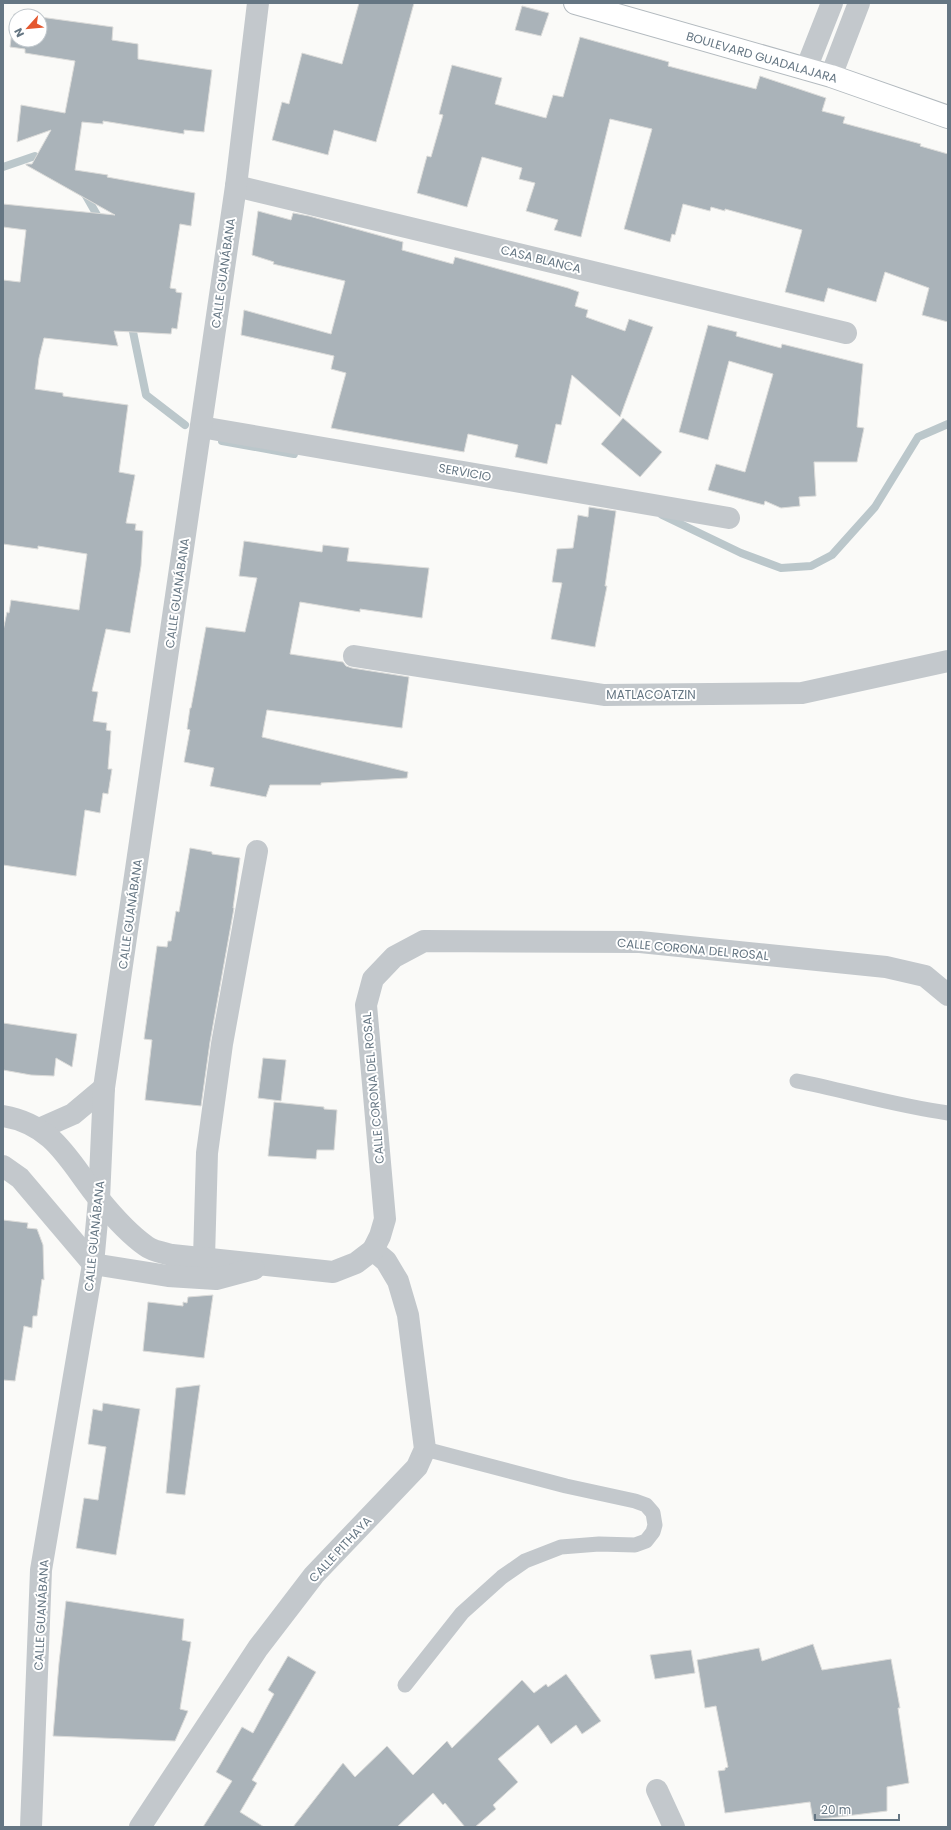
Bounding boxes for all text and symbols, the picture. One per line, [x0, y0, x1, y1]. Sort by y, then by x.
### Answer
north arrow [8, 8, 48, 48]
text: N [10, 25, 28, 40]
street label: BOULEVARD GUADALAJARA [684, 27, 840, 87]
street label: CALLE GUANÁBANA [207, 217, 239, 329]
street label: CASA BLANCA [499, 241, 583, 277]
street label: SERVICIO [437, 459, 493, 485]
street label: CALLE GUANÁBANA [161, 537, 193, 649]
street label: MATLACOATZIN [606, 686, 696, 703]
street label: CALLE GUANÁBANA [114, 858, 146, 970]
street label: CALLE CORONA DEL ROSAL [616, 934, 770, 964]
street label: CALLE CORONA DEL ROSAL [358, 1011, 388, 1165]
street label: CALLE GUANÁBANA [80, 1180, 108, 1292]
street label: CALLE PITHAYA [305, 1512, 375, 1586]
street label: CALLE GUANÁBANA [30, 1559, 52, 1671]
scale bar [815, 1796, 899, 1822]
text: 20 m [821, 1801, 851, 1818]

